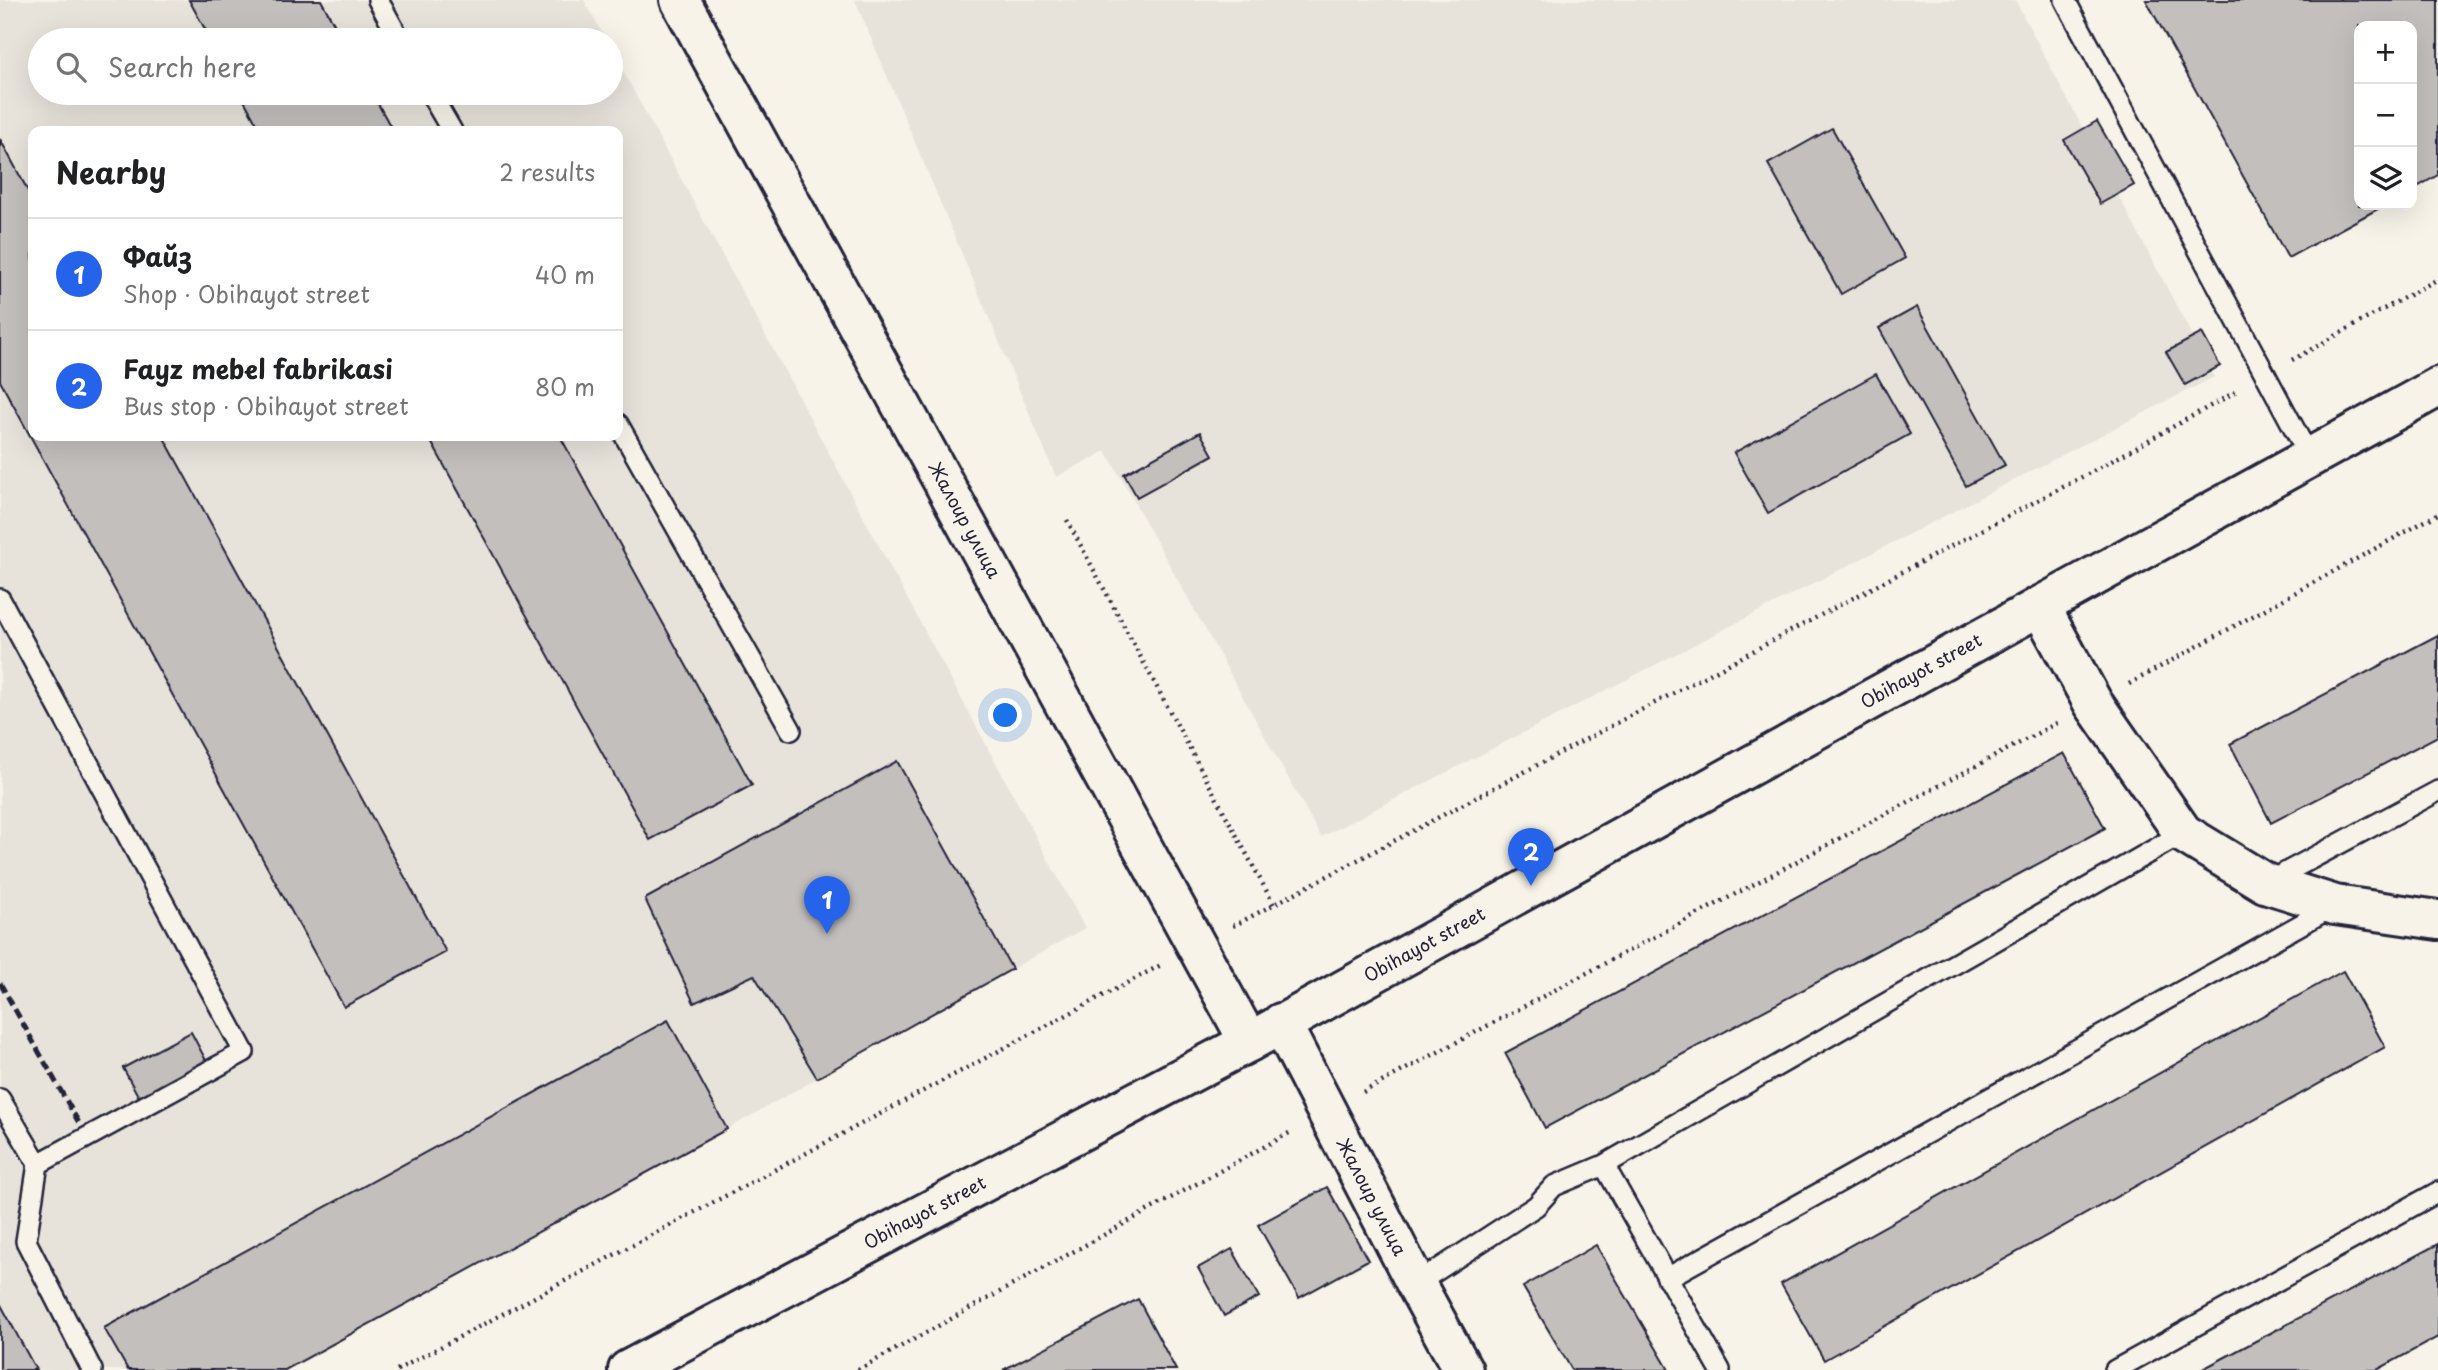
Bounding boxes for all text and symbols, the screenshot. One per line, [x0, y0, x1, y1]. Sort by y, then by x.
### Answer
map controls [2354, 21, 2417, 210]
button: + [2354, 21, 2417, 84]
search box [28, 28, 623, 105]
text: Search here [108, 47, 257, 86]
icon: search [52, 48, 90, 86]
button: − [2354, 84, 2417, 147]
button: layers [2354, 147, 2417, 210]
text: Nearby [56, 149, 166, 194]
text: 2 results [499, 154, 595, 189]
text: Файз [123, 237, 192, 276]
text: 1 [74, 257, 85, 292]
text: 40 m [535, 257, 595, 292]
text: Shop · Obihayot street [123, 276, 370, 311]
text: Fayz mebel fabrikasi [123, 349, 393, 388]
text: 2 [71, 369, 87, 404]
text: 80 m [535, 369, 595, 404]
text: Bus stop · Obihayot street [123, 388, 409, 423]
street label: Жалоир улица [923, 457, 1009, 584]
street label: Obihayot street [1855, 626, 1986, 715]
your location [988, 698, 1022, 732]
pin: 2 [1508, 828, 1554, 886]
pin: 1 [804, 876, 850, 934]
street label: Obihayot street [1358, 899, 1490, 988]
street label: Жалоир улица [1331, 1133, 1414, 1261]
street label: Obihayot street [858, 1168, 990, 1255]

